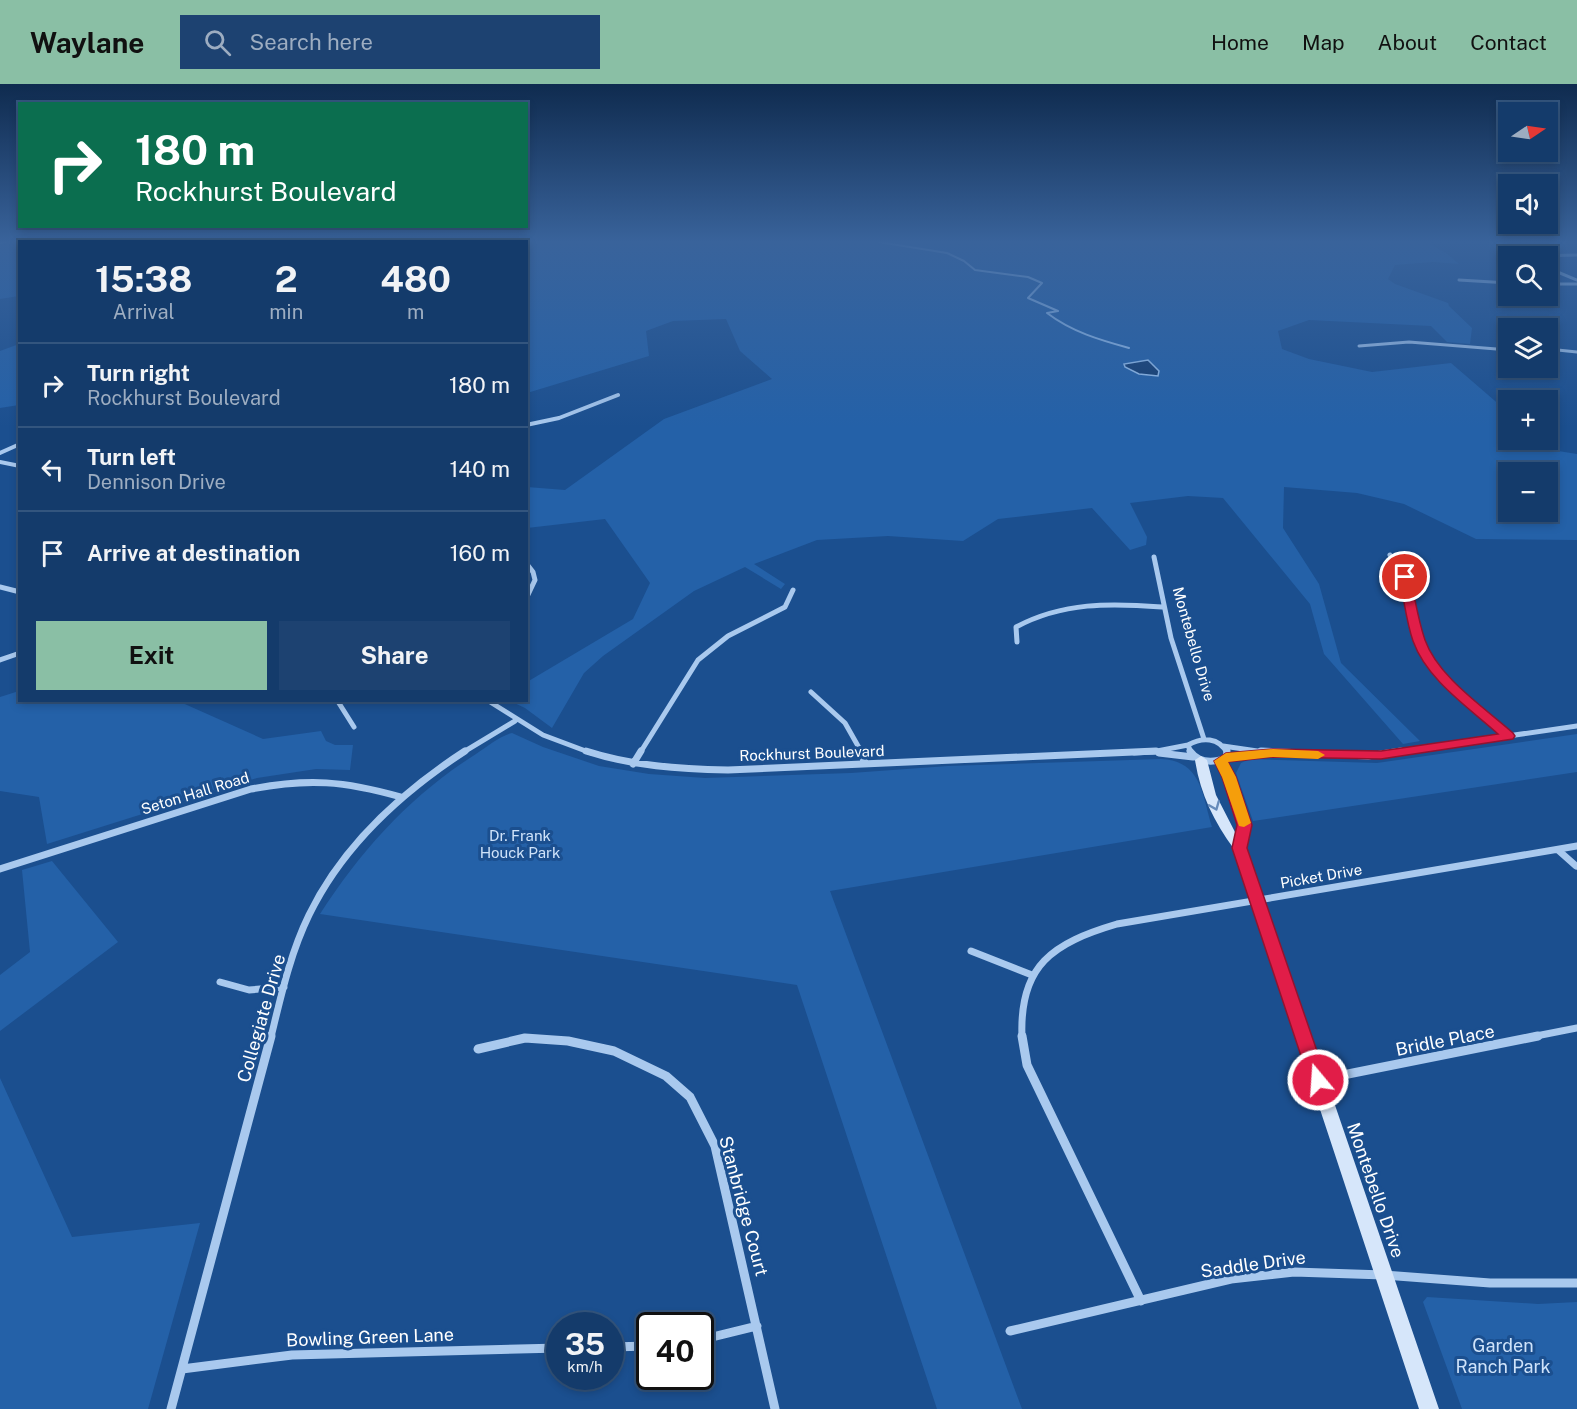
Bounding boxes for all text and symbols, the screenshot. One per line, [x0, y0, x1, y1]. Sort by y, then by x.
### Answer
search box [180, 15, 600, 69]
text: Waylane [30, 26, 144, 59]
icon: search [201, 26, 234, 59]
text: Search here [249, 29, 373, 55]
text: Home [1211, 30, 1269, 55]
text: Map [1302, 30, 1345, 55]
text: About [1378, 30, 1437, 55]
text: Contact [1470, 30, 1547, 55]
north arrow [1498, 102, 1558, 162]
map controls [1498, 102, 1558, 522]
text: 180 m [135, 125, 255, 174]
icon: right [36, 126, 114, 204]
button: sound [1498, 174, 1558, 234]
text: Rockhurst Boulevard [135, 175, 397, 207]
button: search [1498, 246, 1558, 306]
text: 15:38 [95, 258, 192, 300]
text: 2 [275, 258, 298, 300]
text: 480 [380, 258, 451, 300]
text: Arrival [113, 300, 175, 324]
text: min [269, 300, 303, 324]
text: m [407, 300, 424, 324]
button: layers [1498, 318, 1558, 378]
text: Turn right [87, 360, 190, 386]
icon: right [36, 369, 69, 402]
text: 180 m [449, 372, 510, 398]
text: Rockhurst Boulevard [87, 386, 281, 410]
button: + [1498, 390, 1558, 450]
text: Turn left [87, 444, 176, 470]
icon: left [36, 453, 69, 486]
text: 140 m [449, 456, 510, 482]
button: − [1498, 462, 1558, 522]
text: Dennison Drive [87, 470, 226, 494]
icon: arrive [36, 537, 69, 570]
text: Arrive at destination [87, 540, 300, 566]
text: 160 m [450, 540, 510, 566]
pin [1379, 551, 1430, 602]
icon: arrive [1388, 560, 1421, 593]
street label: Montebello Drive [1170, 585, 1218, 703]
button: Exit [36, 621, 267, 690]
button: Share [279, 621, 510, 690]
street label: Rockhurst Boulevard [739, 742, 885, 764]
street label: Seton Hall Road [139, 768, 251, 818]
one-way arrow [1208, 800, 1220, 811]
park label: Dr. Frank Houck Park [480, 827, 560, 861]
street label: Picket Drive [1279, 860, 1363, 892]
street label: Collegiate Drive [233, 951, 289, 1085]
street label: Bridle Place [1394, 1020, 1496, 1060]
position arrow [1286, 1048, 1350, 1112]
street label: Montebello Drive [1343, 1120, 1409, 1260]
street label: Stanbridge Court [715, 1134, 773, 1278]
street label: Saddle Drive [1199, 1246, 1307, 1282]
speed limit sign: 40 [636, 1312, 714, 1390]
street label: Bowling Green Lane [286, 1324, 454, 1350]
text: 35 [565, 1326, 605, 1362]
park label: Garden Ranch Park [1455, 1335, 1551, 1377]
text: km/h [567, 1358, 603, 1375]

